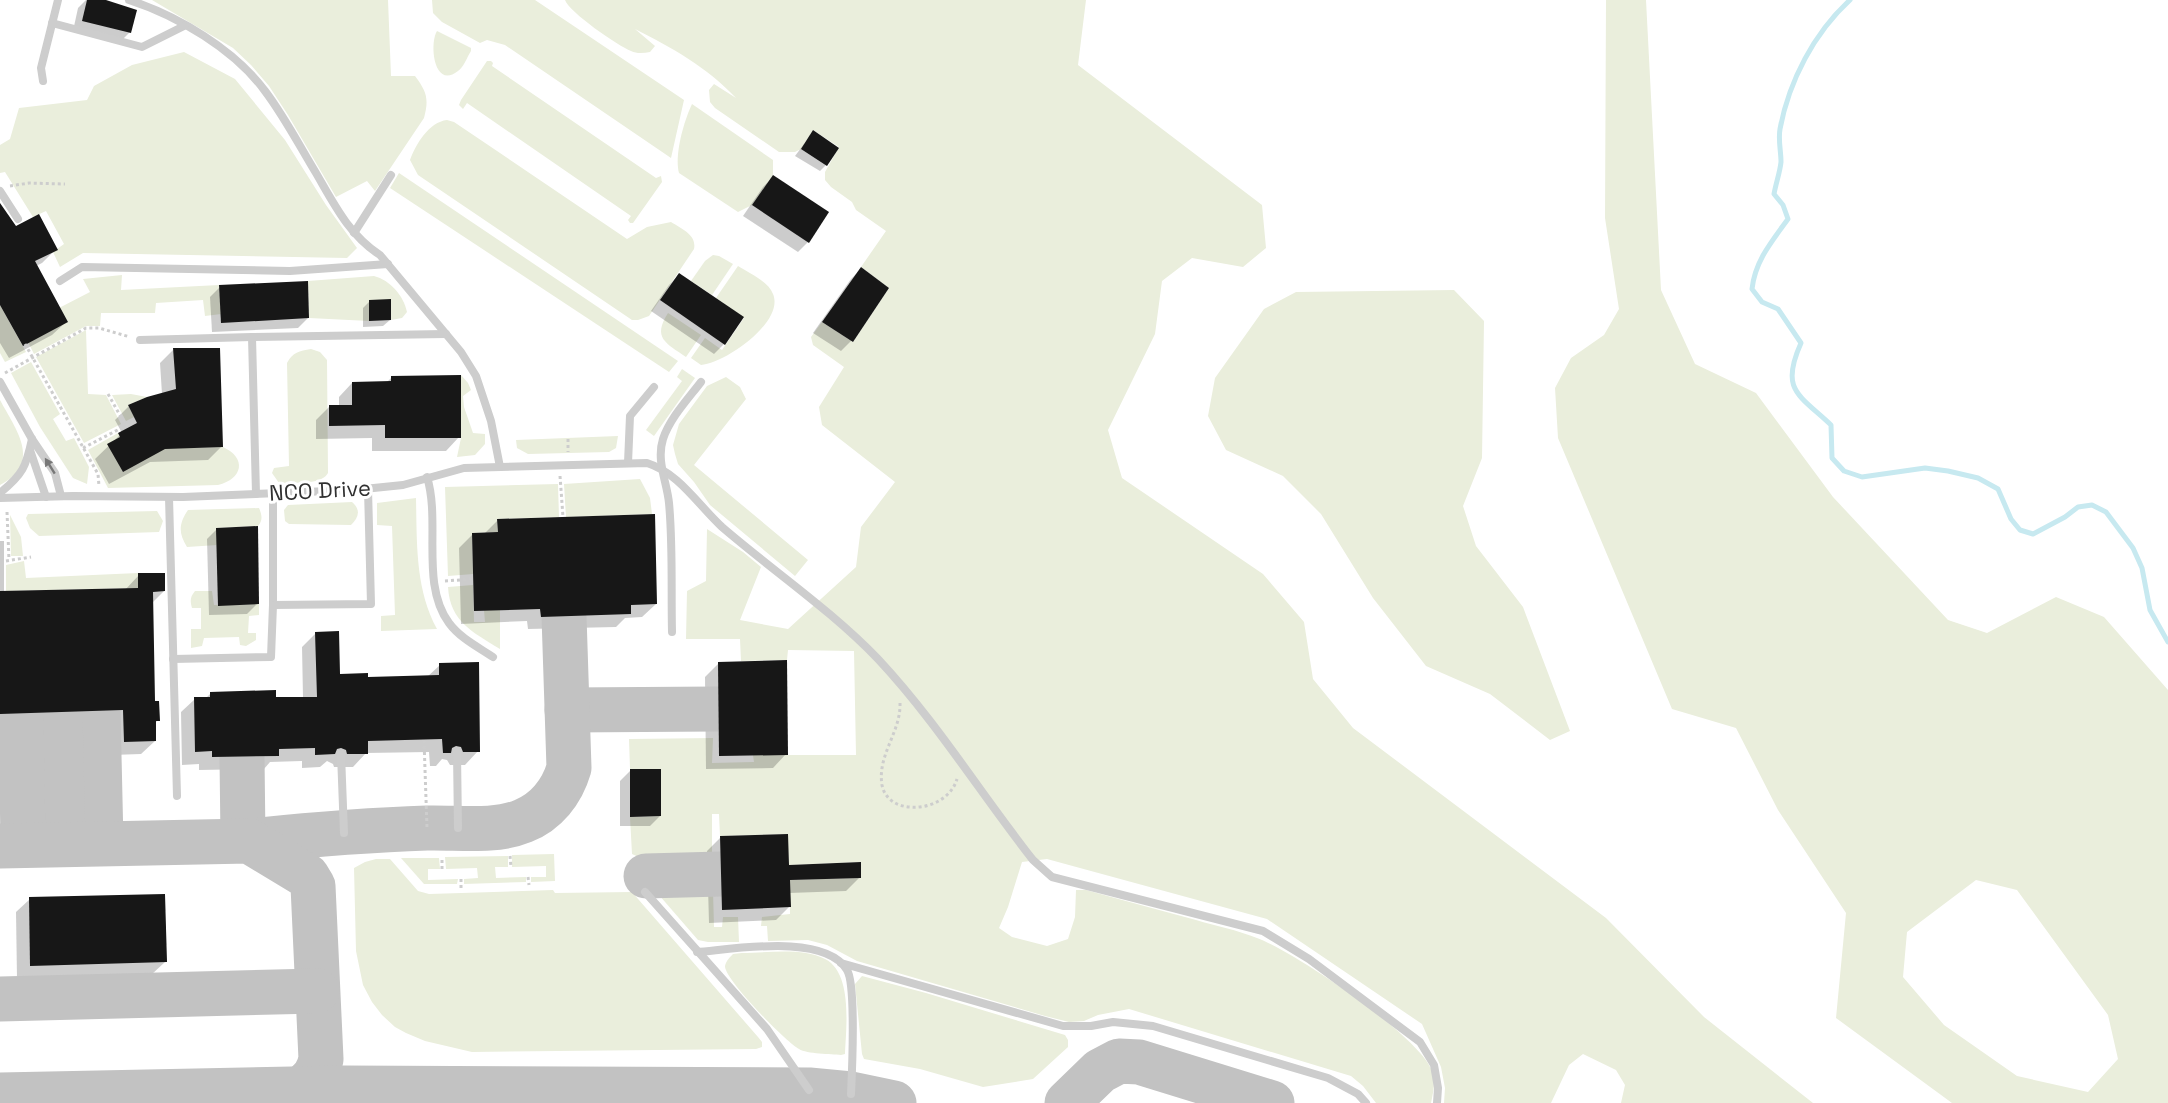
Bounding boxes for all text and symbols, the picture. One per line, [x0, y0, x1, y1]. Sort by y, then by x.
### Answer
one-way arrow [44, 458, 55, 474]
street label: NCO Drive [268, 473, 372, 507]

